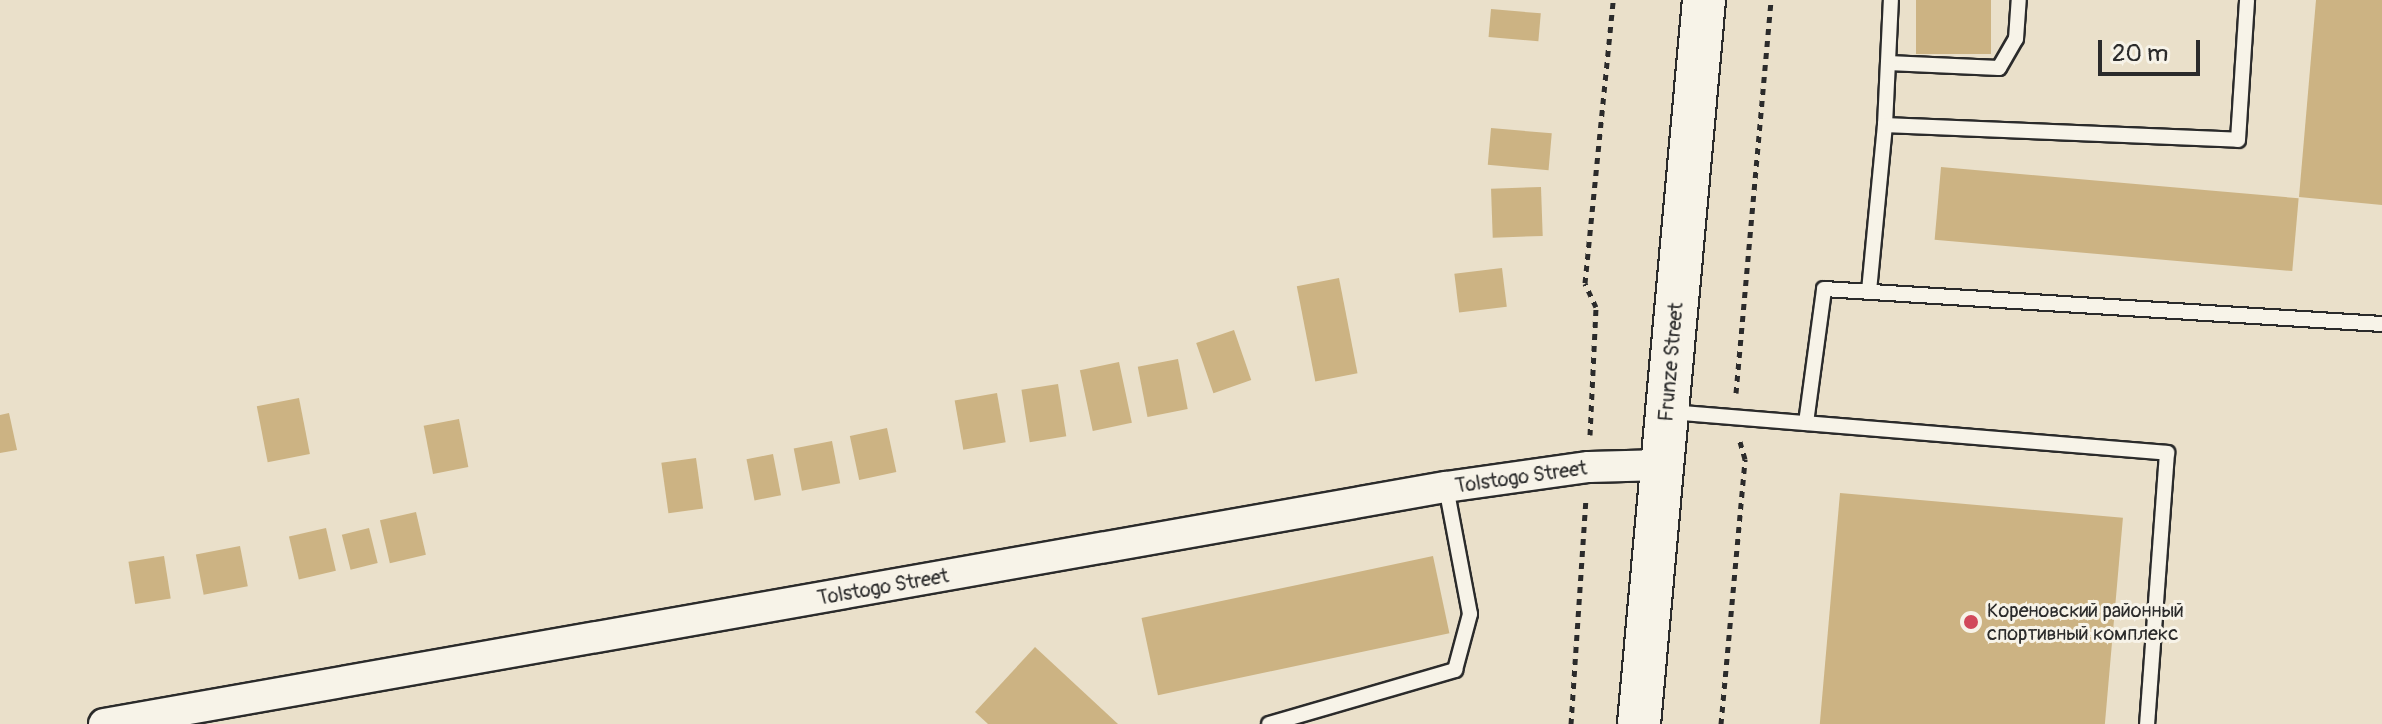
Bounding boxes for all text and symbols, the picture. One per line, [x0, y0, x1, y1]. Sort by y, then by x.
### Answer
scale bar [2102, 24, 2204, 74]
text: 20 m [2112, 39, 2168, 68]
street label: Frunze Street [1654, 301, 1688, 423]
street label: Tolstogo Street [1454, 456, 1588, 498]
street label: Tolstogo Street [816, 564, 950, 610]
place label: Кореновский районный спортивный комплекс [1987, 598, 2184, 645]
marker: Кореновский районный спортивный комплекс [1962, 613, 1980, 631]

